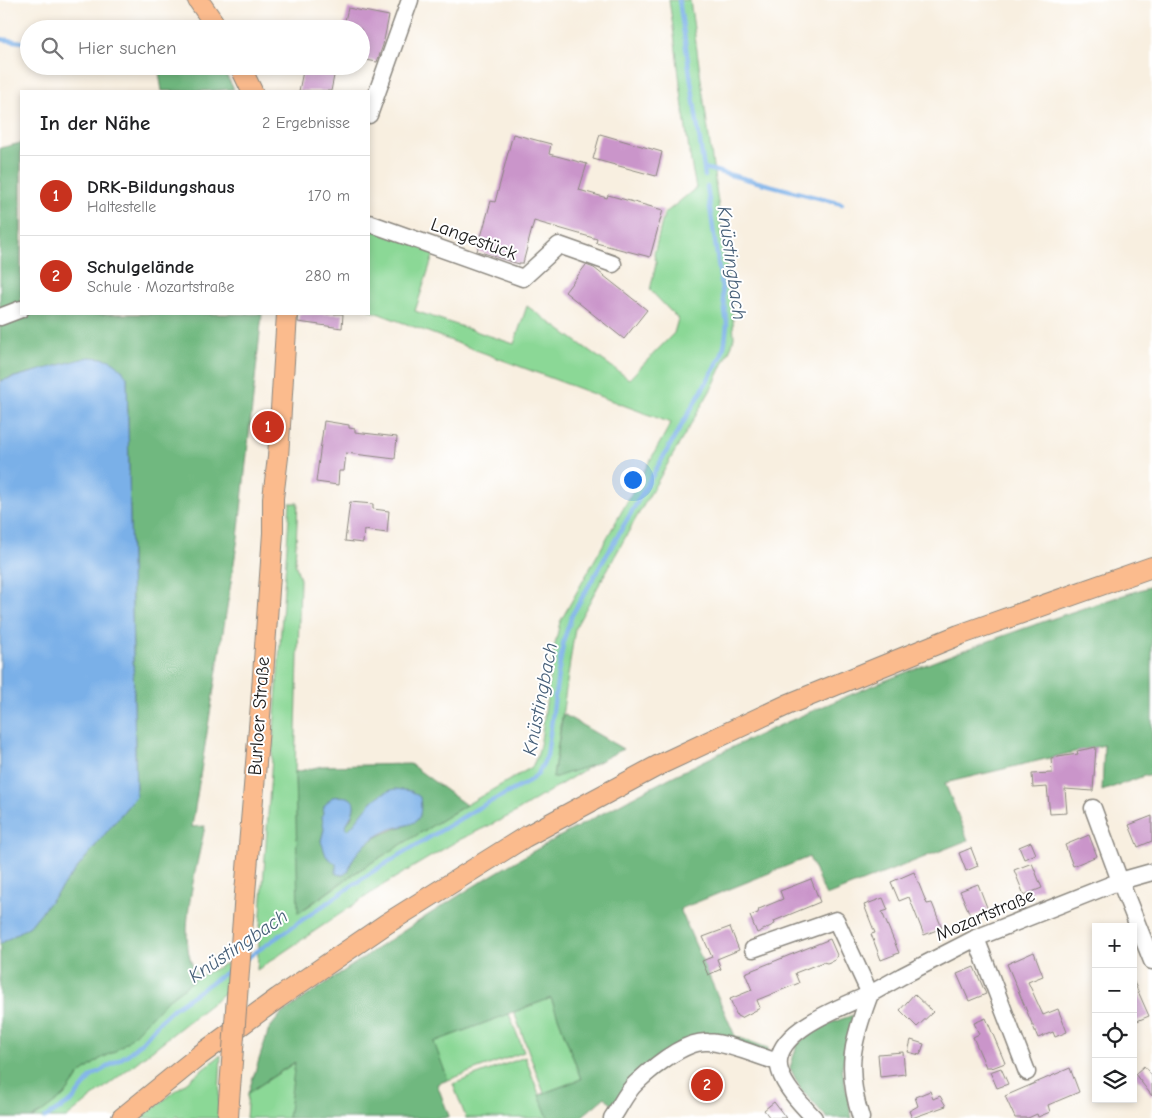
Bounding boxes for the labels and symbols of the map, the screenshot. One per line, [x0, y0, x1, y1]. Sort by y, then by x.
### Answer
water label: Knüstingbach [713, 205, 751, 321]
street label: Langestück [428, 213, 521, 265]
pin: 1 [252, 408, 284, 446]
your location [620, 467, 646, 493]
water label: Knüstingbach [518, 640, 562, 758]
street label: Burloer Straße [244, 656, 274, 776]
street label: Mozartstraße [932, 884, 1038, 946]
water label: Knüstingbach [184, 904, 292, 988]
pin: 2 [691, 1066, 723, 1104]

